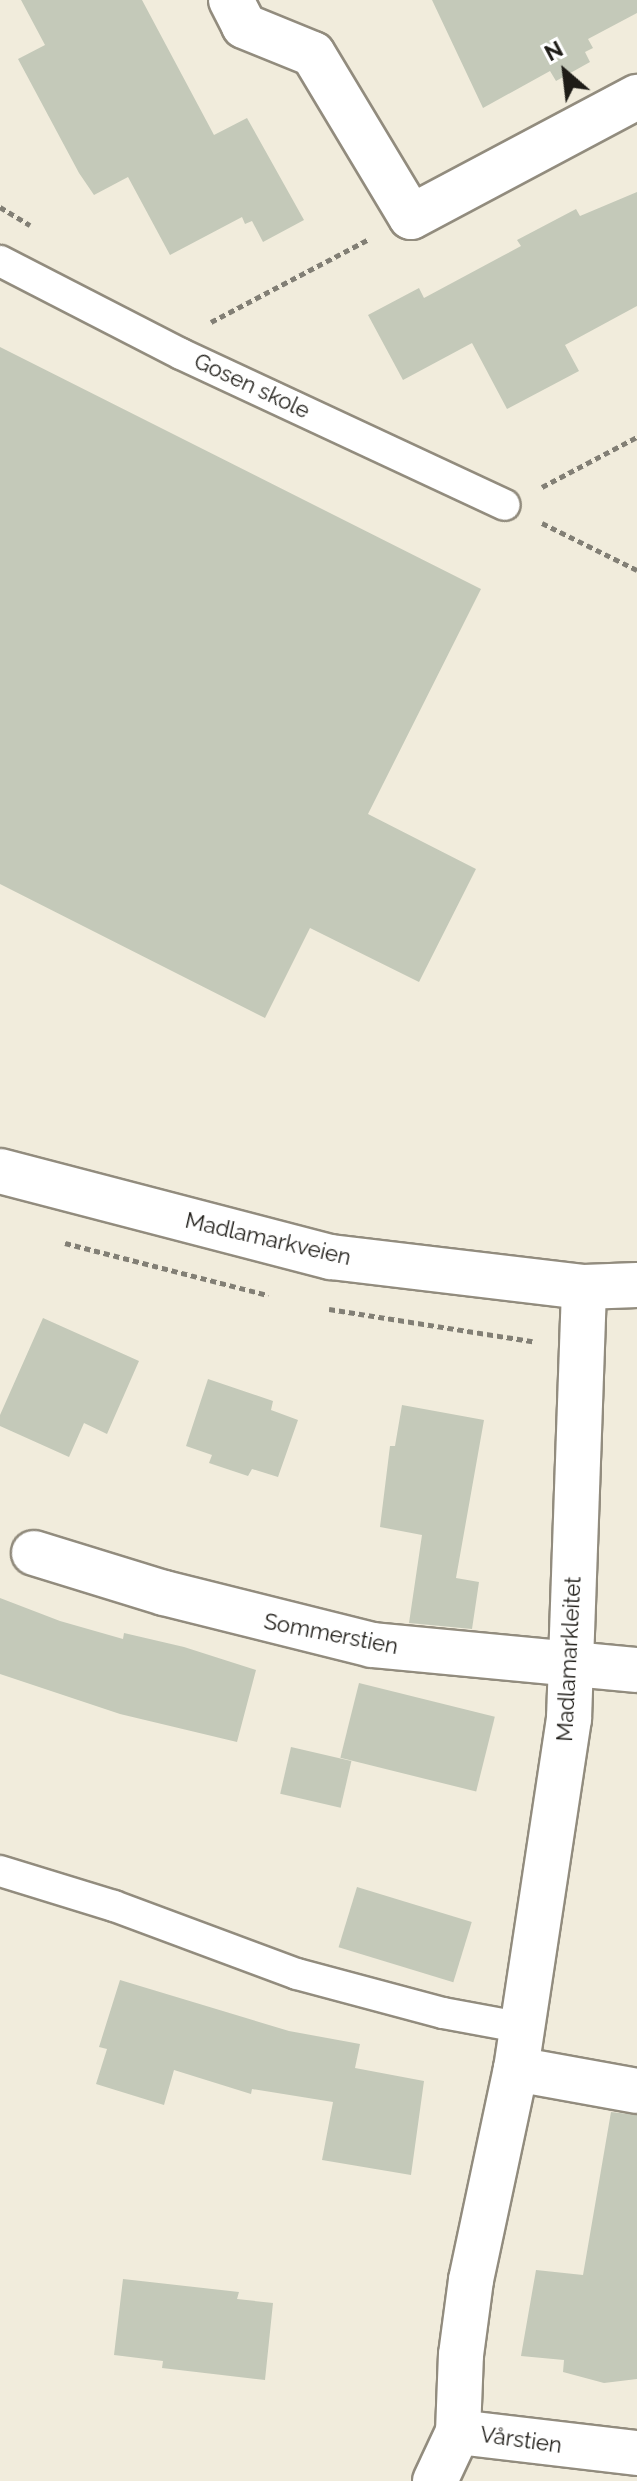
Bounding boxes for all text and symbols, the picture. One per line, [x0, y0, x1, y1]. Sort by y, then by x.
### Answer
north arrow [525, 32, 605, 112]
text: N [540, 35, 567, 66]
street label: Gosen skole [190, 348, 314, 424]
street label: Madlamarkveien [183, 1207, 353, 1271]
street label: Madlamarkleitet [551, 1576, 587, 1742]
street label: Sommerstien [262, 1608, 400, 1660]
street label: Vårstien [479, 2421, 563, 2459]

